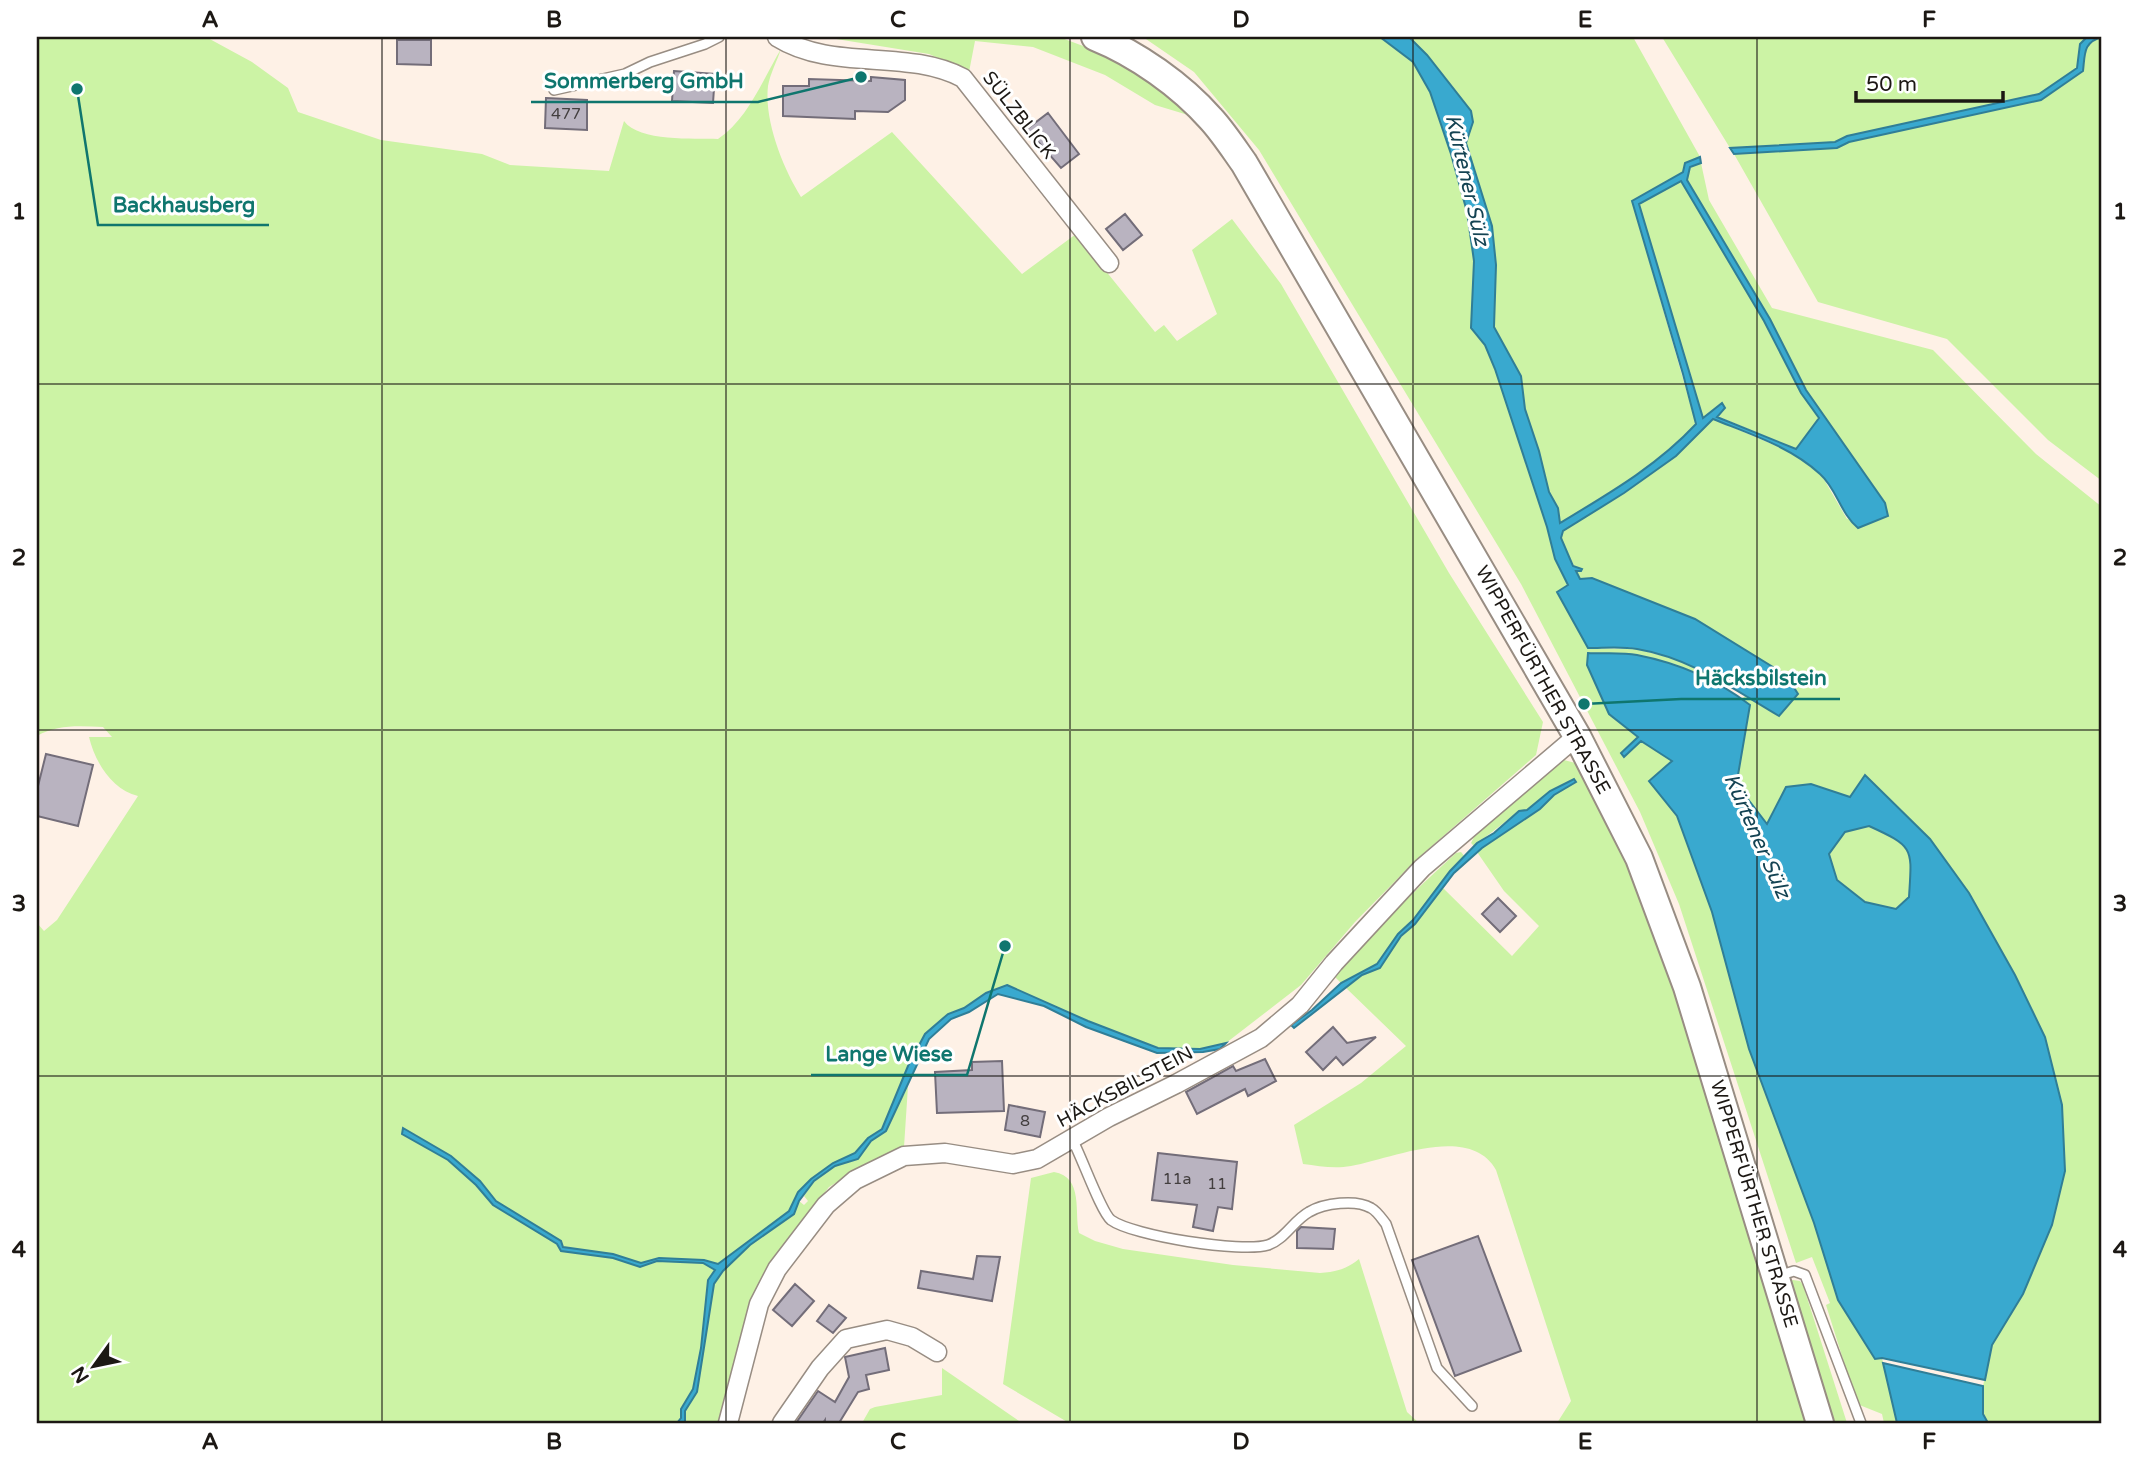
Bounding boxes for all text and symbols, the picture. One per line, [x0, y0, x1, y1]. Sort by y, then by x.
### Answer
text: A [201, 6, 219, 34]
text: B [546, 6, 562, 34]
text: C [890, 6, 906, 34]
text: D [1232, 6, 1250, 34]
text: E [1578, 6, 1592, 34]
text: F [1922, 6, 1936, 34]
callout: Sommerberg GmbH [531, 60, 758, 102]
scale bar [1856, 60, 2002, 104]
street label: SÜLZBLICK [978, 67, 1060, 163]
text: Sommerberg GmbH [544, 69, 744, 94]
text: 50 m [1866, 72, 1917, 97]
house number: 477 [551, 104, 581, 124]
water label: Kürtener Sülz [1440, 112, 1495, 250]
callout: Backhausberg [98, 183, 269, 225]
text: Backhausberg [113, 193, 255, 218]
text: 1 [12, 198, 26, 226]
text: 1 [2113, 198, 2127, 226]
text: 2 [12, 544, 26, 572]
text: 2 [2113, 544, 2127, 572]
street label: WIPPERFÜRTHER STRASSE [1471, 562, 1615, 798]
callout: Häcksbilstein [1681, 657, 1840, 699]
text: Häcksbilstein [1695, 666, 1827, 691]
water label: Kürtener Sülz [1718, 770, 1796, 904]
text: 3 [12, 890, 26, 918]
text: 3 [2113, 890, 2127, 918]
callout: Lange Wiese [811, 1033, 967, 1075]
text: Lange Wiese [825, 1042, 953, 1067]
street label: HÄCKSBILSTEIN [1053, 1042, 1197, 1132]
street label: WIPPERFÜRTHER STRASSE [1706, 1078, 1802, 1330]
house number: 8 [1020, 1111, 1030, 1131]
house number: 11a [1162, 1169, 1192, 1189]
house number: 11 [1207, 1174, 1227, 1194]
text: 4 [12, 1236, 27, 1264]
text: 4 [2113, 1236, 2128, 1264]
north arrow [60, 1330, 130, 1400]
text: N [67, 1362, 94, 1387]
text: A [201, 1428, 219, 1456]
text: B [546, 1428, 562, 1456]
text: C [890, 1428, 906, 1456]
text: D [1232, 1428, 1250, 1456]
text: E [1578, 1428, 1592, 1456]
text: F [1922, 1428, 1936, 1456]

